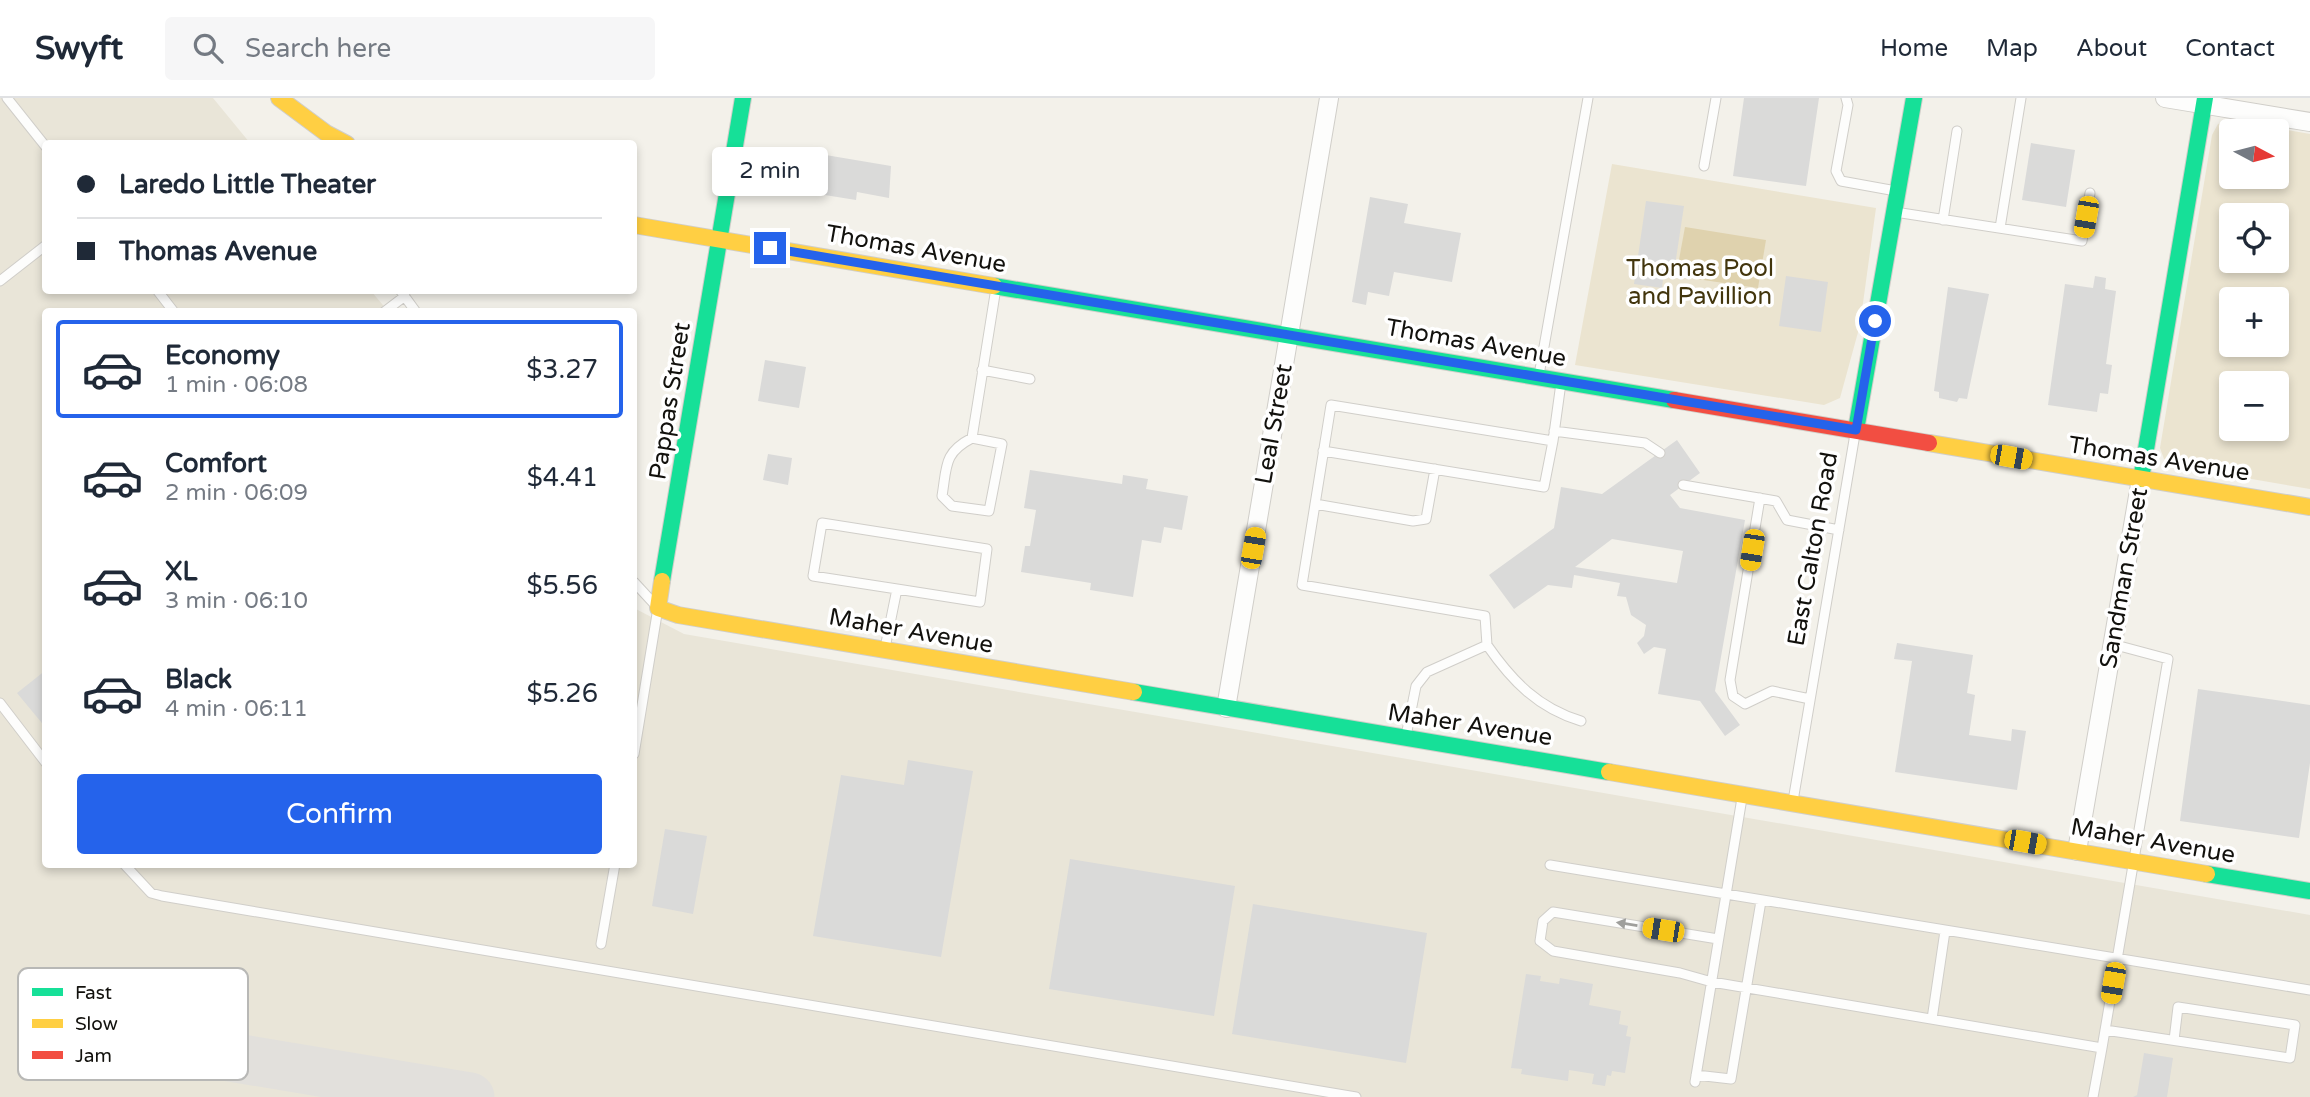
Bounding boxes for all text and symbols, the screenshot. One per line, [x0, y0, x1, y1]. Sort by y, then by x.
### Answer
search box [165, 17, 655, 80]
text: Swyft [35, 29, 123, 68]
icon: search [189, 29, 227, 67]
text: Search here [245, 33, 391, 64]
text: Home [1880, 34, 1948, 63]
text: Map [1986, 34, 2038, 63]
text: About [2076, 34, 2147, 63]
text: Contact [2185, 34, 2275, 63]
north arrow [2219, 119, 2289, 189]
map controls [2219, 119, 2289, 441]
callout: 2 min [712, 146, 828, 195]
text: 2 min [739, 157, 801, 185]
text: Laredo Little Theater [119, 169, 376, 200]
car [2073, 194, 2100, 240]
button: locate [2219, 203, 2289, 273]
street label: Thomas Avenue [823, 219, 1009, 279]
route end [754, 232, 786, 264]
text: Thomas Avenue [119, 236, 317, 267]
park label: Thomas Pool and Pavillion [1626, 254, 1774, 311]
button: + [2219, 287, 2289, 357]
route start [1859, 305, 1891, 337]
street label: Thomas Avenue [1383, 313, 1569, 373]
street label: Pappas Street [643, 320, 697, 482]
icon: car [81, 338, 144, 401]
text: Economy [165, 340, 280, 371]
text: $3.27 [526, 354, 598, 385]
street label: Leal Street [1249, 362, 1299, 486]
text: 1 min · 06:08 [165, 371, 308, 399]
button: − [2219, 371, 2289, 441]
street label: Thomas Avenue [2066, 430, 2252, 488]
car [1989, 443, 2034, 471]
icon: car [81, 446, 144, 509]
text: Comfort [165, 448, 267, 479]
street label: East Calton Road [1782, 450, 1844, 648]
text: $4.41 [527, 462, 598, 493]
text: 2 min · 06:09 [165, 479, 308, 507]
street label: Sandman Street [2094, 485, 2154, 671]
car [1240, 525, 1267, 571]
car [1739, 528, 1766, 572]
icon: car [81, 554, 144, 617]
text: XL [165, 556, 197, 587]
text: $5.56 [526, 570, 598, 601]
text: 3 min · 06:10 [165, 587, 308, 615]
street label: Maher Avenue [827, 602, 995, 660]
icon: car [81, 662, 144, 725]
text: Black [165, 664, 232, 695]
text: $5.26 [526, 678, 598, 709]
text: 4 min · 06:11 [165, 695, 308, 723]
street label: Maher Avenue [1386, 698, 1554, 752]
button: Confirm [77, 774, 602, 854]
street label: Maher Avenue [2069, 812, 2237, 870]
car [2003, 828, 2048, 856]
car [1641, 916, 1686, 944]
one-way arrow [1616, 918, 1638, 929]
car [2100, 960, 2127, 1006]
legend [18, 968, 248, 1080]
text: Fast [75, 982, 112, 1004]
text: Slow [75, 1013, 118, 1035]
text: Jam [75, 1045, 112, 1067]

